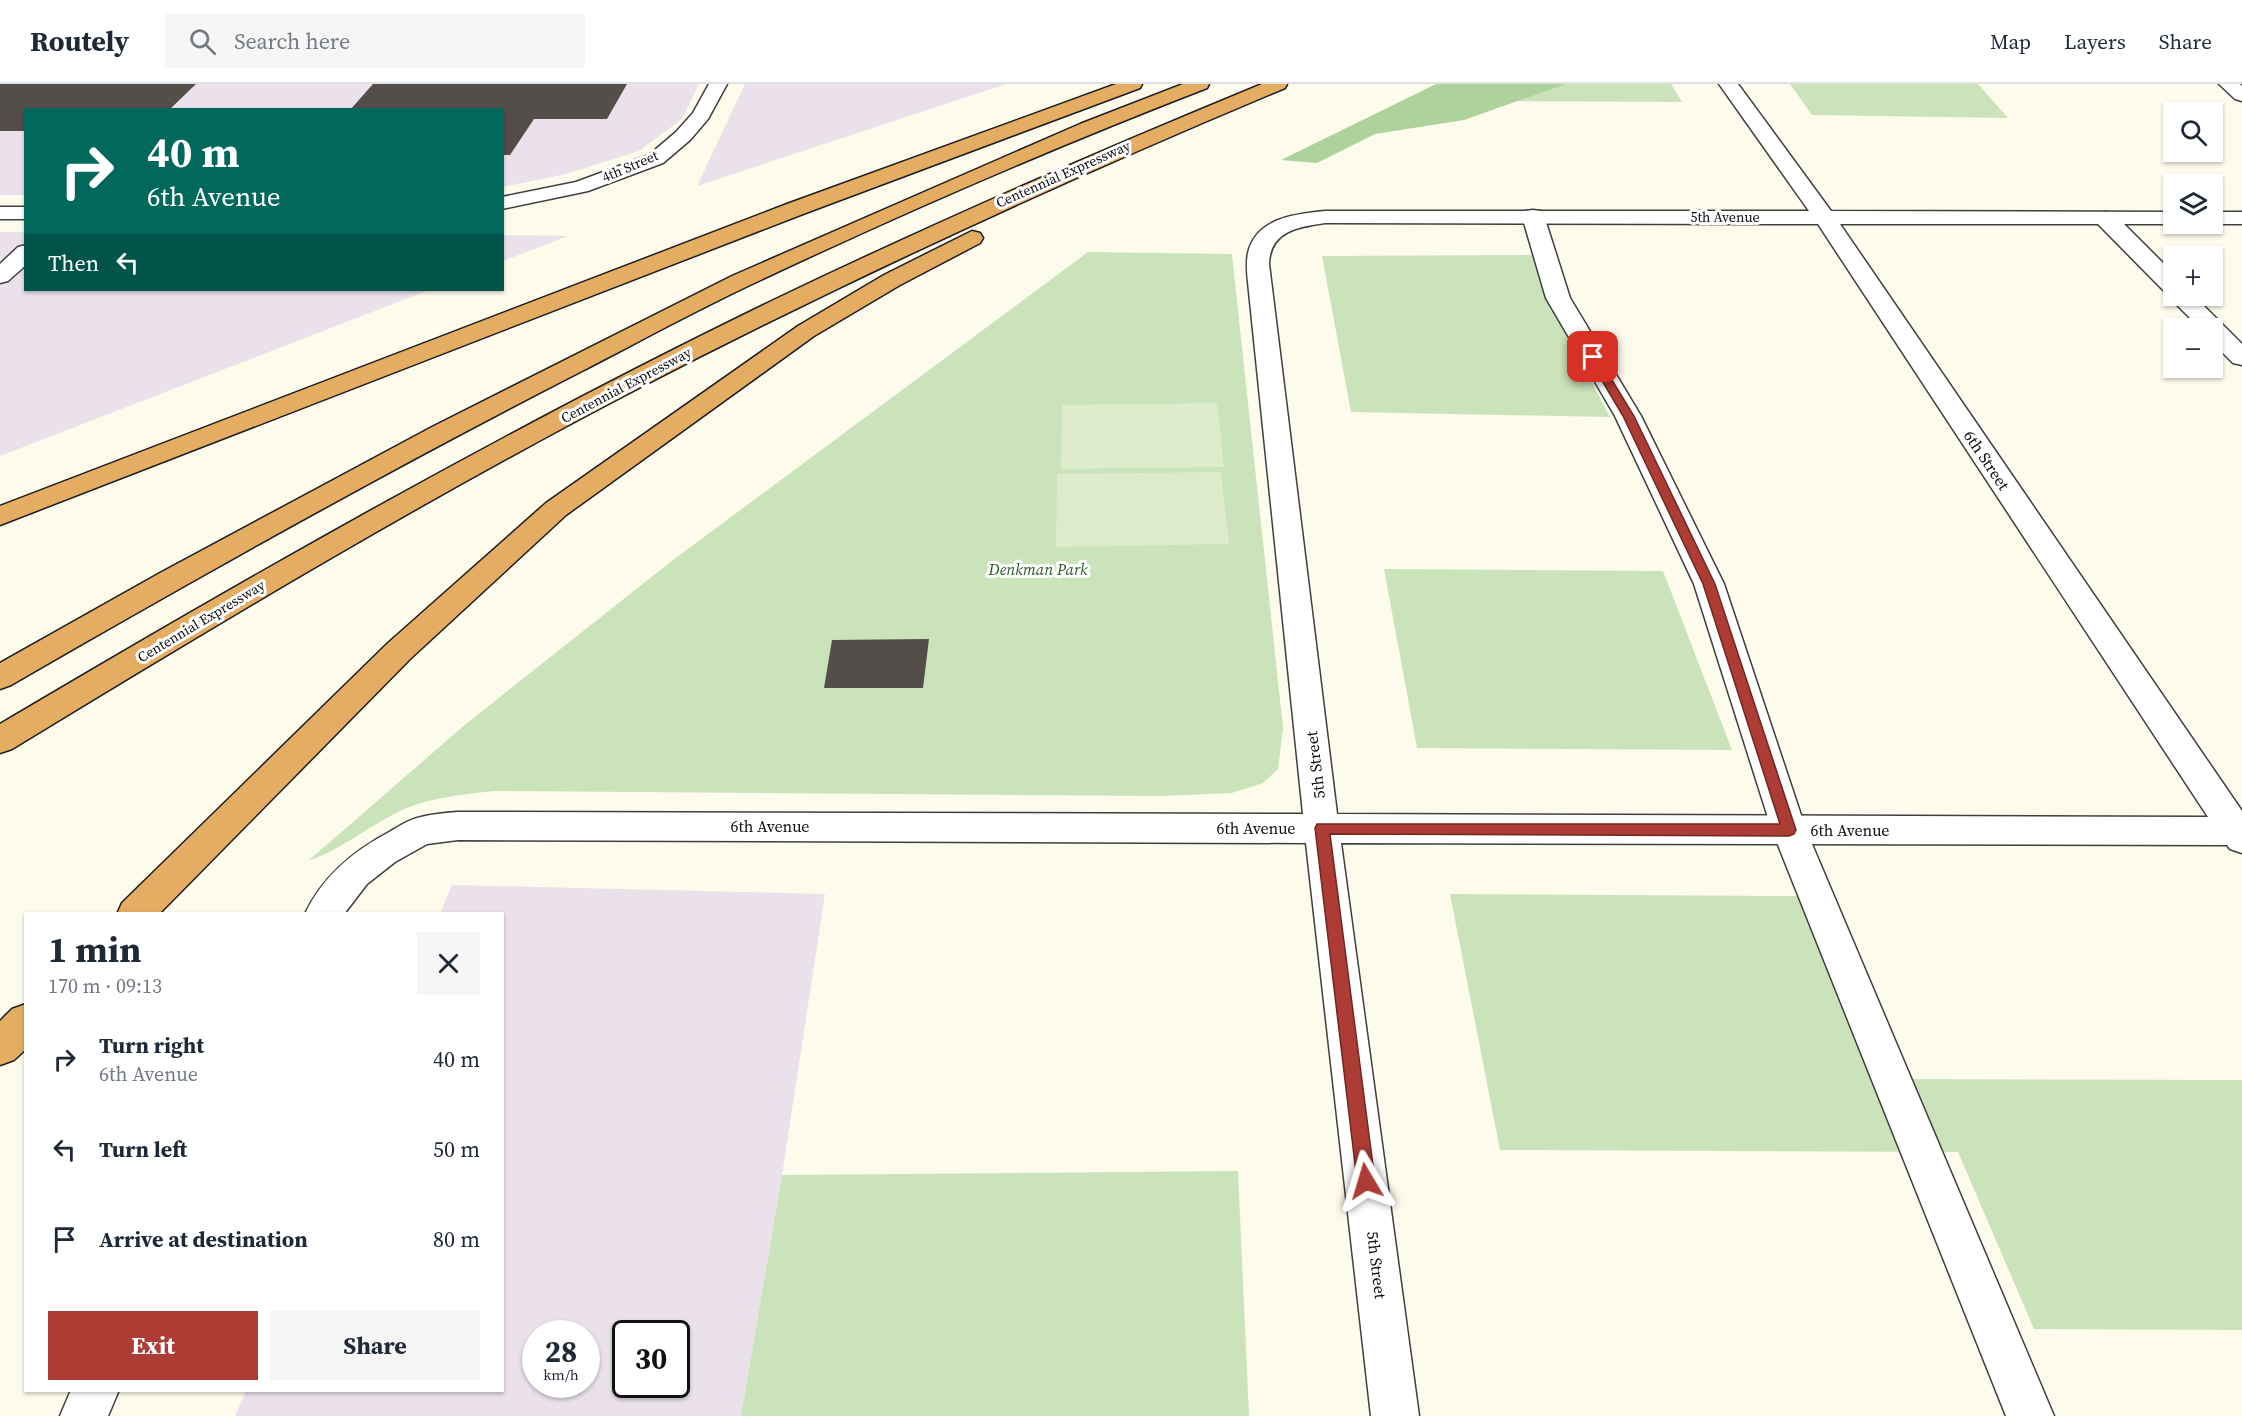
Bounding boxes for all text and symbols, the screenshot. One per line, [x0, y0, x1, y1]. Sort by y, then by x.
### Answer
search box [165, 14, 585, 68]
text: Routely [30, 22, 129, 60]
icon: search [186, 25, 219, 58]
text: Search here [234, 26, 350, 56]
text: Map [1990, 27, 2031, 56]
text: Layers [2064, 27, 2126, 56]
text: Share [2159, 27, 2212, 56]
map controls [2163, 102, 2223, 378]
button: search [2163, 102, 2223, 162]
text: 40 m [147, 123, 240, 181]
icon: right [48, 132, 126, 210]
street label: Centennial Expressway [993, 135, 1134, 213]
street label: 4th Street [599, 145, 662, 187]
button: layers [2163, 174, 2223, 234]
text: 6th Avenue [147, 178, 280, 215]
street label: 5th Avenue [1690, 207, 1760, 227]
icon: left [111, 246, 144, 279]
button: + [2163, 246, 2223, 306]
text: Then [48, 248, 99, 278]
button: − [2163, 318, 2223, 378]
pin [1567, 331, 1618, 382]
icon: arrive [1576, 340, 1609, 373]
street label: Centennial Expressway [557, 342, 696, 428]
street label: 6th Street [1959, 426, 2016, 495]
park label: Denkman Park [987, 558, 1088, 580]
street label: Centennial Expressway [134, 575, 269, 667]
street label: 5th Street [1300, 729, 1330, 800]
street label: 6th Avenue [730, 815, 810, 837]
street label: 6th Avenue [1216, 817, 1296, 839]
street label: 6th Avenue [1810, 819, 1890, 841]
text: 1 min [48, 925, 141, 974]
button: close [417, 932, 480, 995]
text: 170 m · 09:13 [48, 972, 162, 1000]
text: Turn right [99, 1030, 204, 1060]
icon: right [48, 1043, 81, 1076]
text: 40 m [433, 1044, 480, 1074]
text: 6th Avenue [99, 1060, 198, 1088]
icon: left [48, 1133, 81, 1166]
text: Turn left [99, 1134, 187, 1164]
text: 50 m [433, 1134, 480, 1164]
position arrow [1334, 1149, 1398, 1213]
icon: arrive [48, 1223, 81, 1256]
text: Arrive at destination [99, 1224, 308, 1254]
text: 80 m [433, 1224, 480, 1254]
street label: 5th Street [1362, 1230, 1392, 1301]
button: Exit [48, 1311, 258, 1380]
button: Share [270, 1311, 480, 1380]
speed limit sign: 30 [612, 1320, 690, 1398]
text: 28 [545, 1331, 577, 1372]
text: km/h [543, 1364, 579, 1385]

